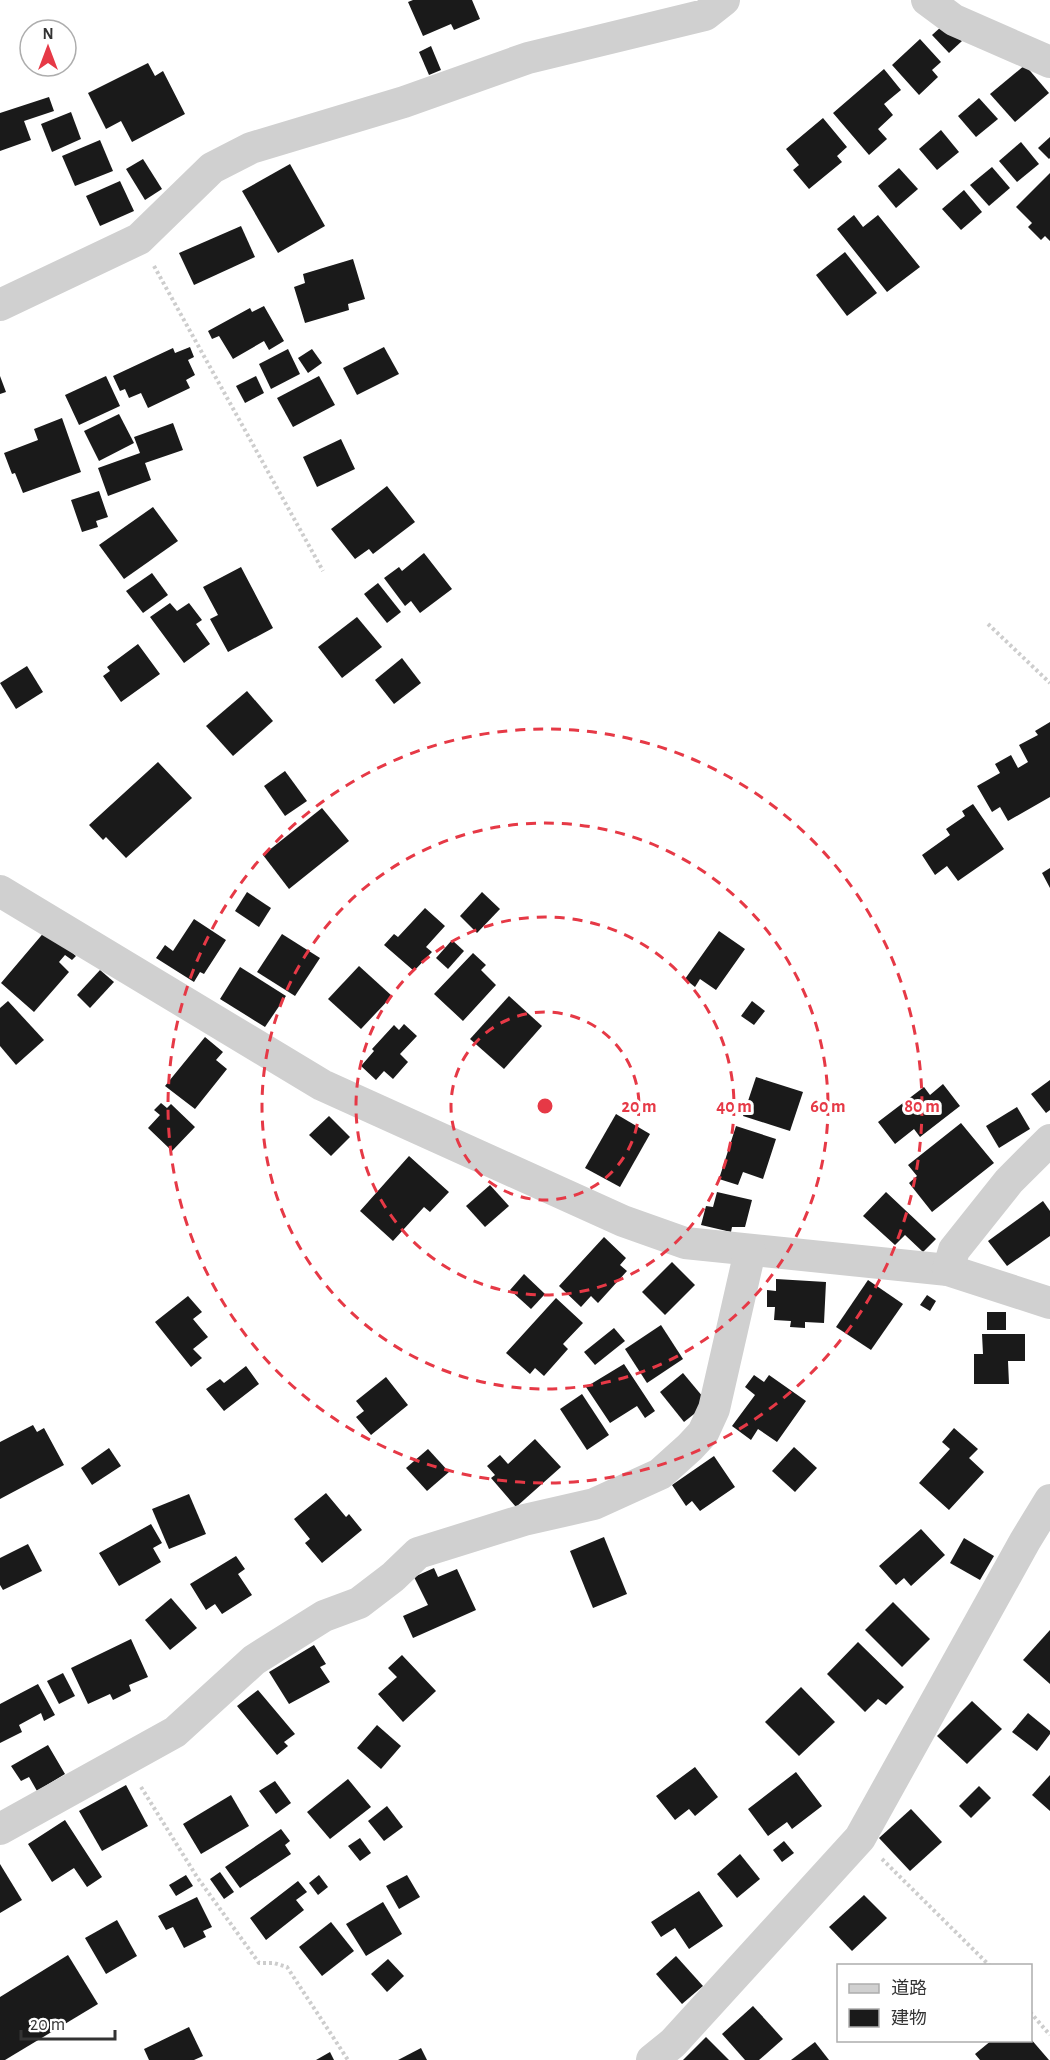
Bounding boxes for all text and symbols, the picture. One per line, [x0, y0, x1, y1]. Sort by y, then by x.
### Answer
north arrow [18, 18, 78, 78]
text: N [42, 26, 54, 42]
centre of rings [535, 1096, 555, 1116]
text: 20 m [621, 1098, 657, 1116]
text: 40 m [716, 1098, 752, 1116]
text: 60 m [810, 1098, 846, 1116]
text: 80 m [904, 1098, 940, 1116]
legend [837, 1964, 1032, 2042]
text: 道路 [891, 1978, 927, 1998]
scale bar [21, 2003, 116, 2041]
text: 建物 [891, 2008, 927, 2028]
text: 20 m [30, 2016, 65, 2034]

